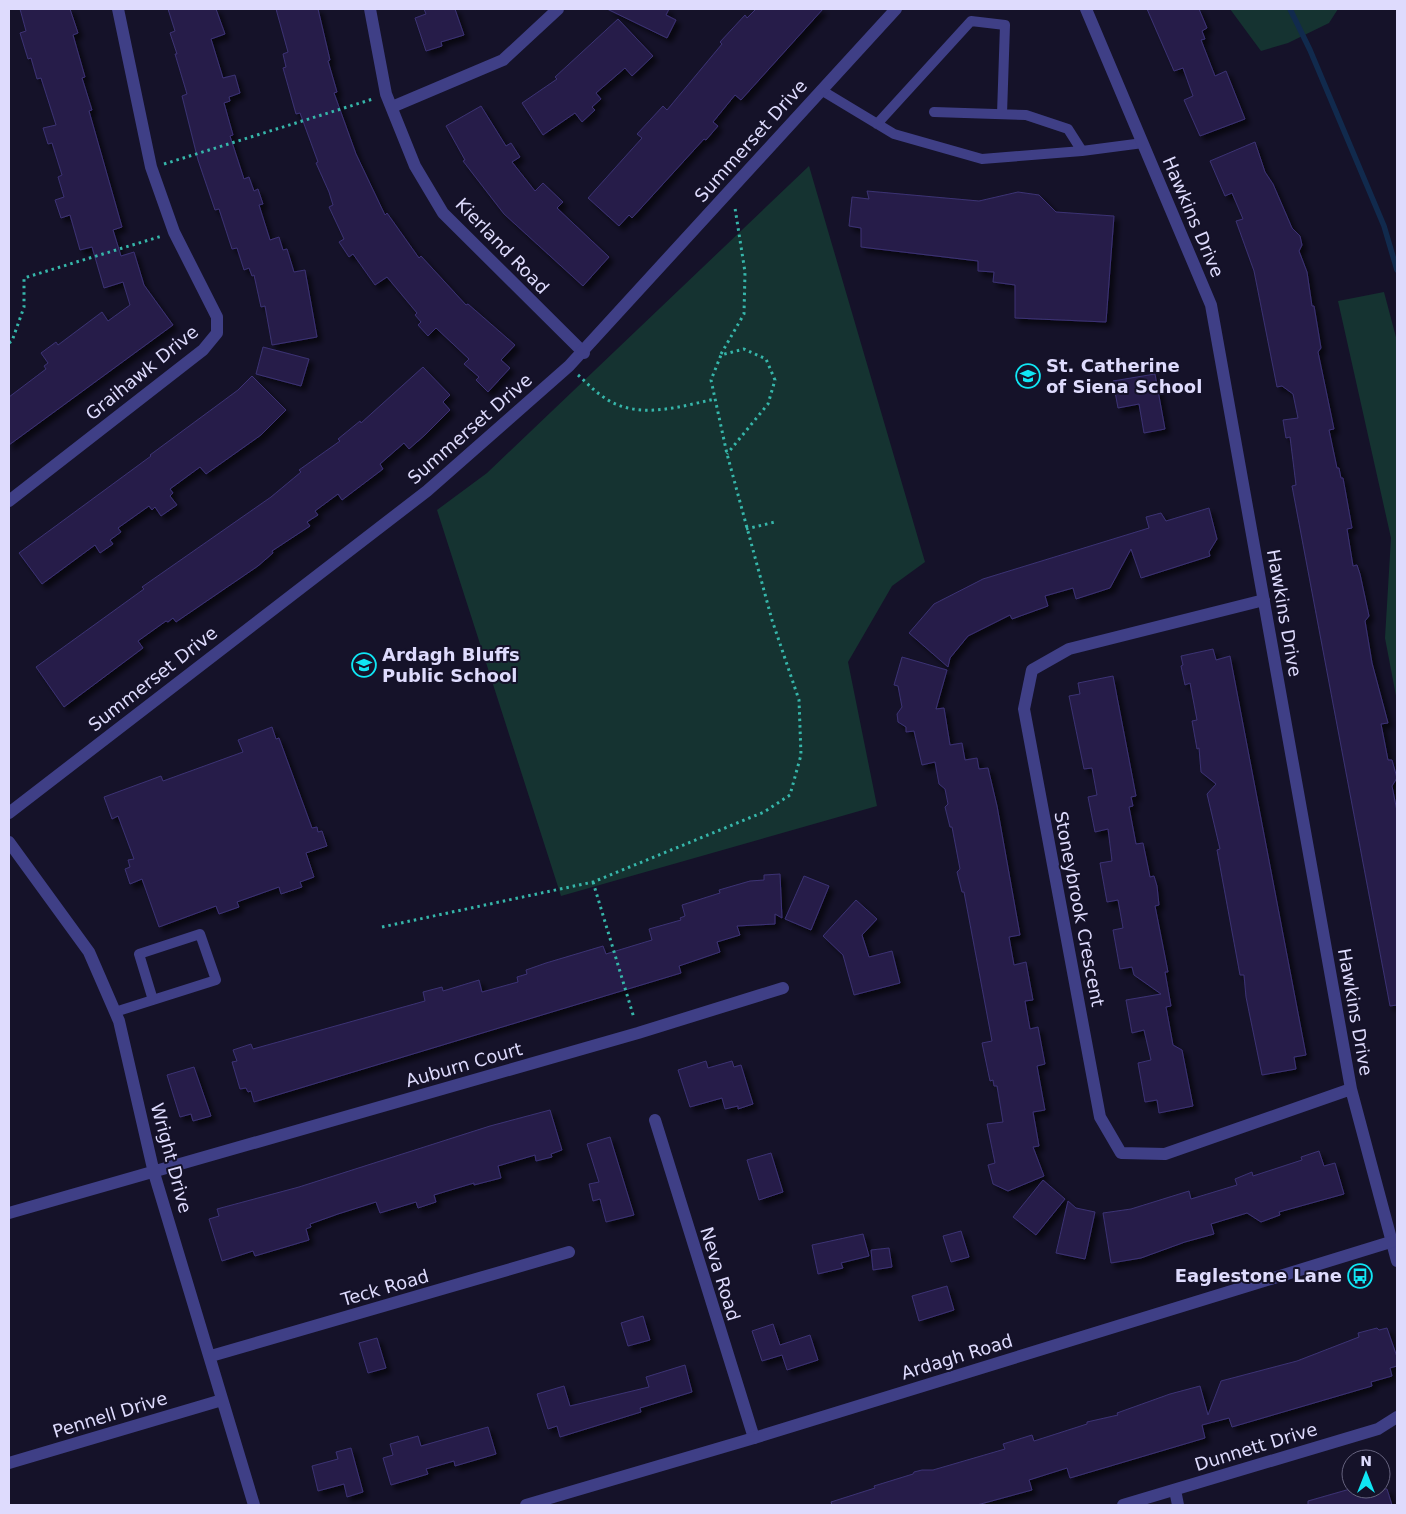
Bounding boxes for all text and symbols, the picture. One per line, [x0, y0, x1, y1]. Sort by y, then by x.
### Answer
street label: Summerset Drive [690, 75, 811, 206]
street label: Hawkins Drive [1159, 153, 1228, 280]
street label: Kierland Road [451, 193, 553, 298]
street label: Graihawk Drive [81, 321, 202, 424]
place label: St. Catherine of Siena School [1046, 355, 1202, 397]
school or university icon: St. Catherine of Siena School [1015, 363, 1041, 389]
street label: Summerset Drive [403, 369, 536, 488]
street label: Hawkins Drive [1263, 547, 1306, 678]
street label: Summerset Drive [84, 622, 221, 735]
place label: Ardagh Bluffs Public School [382, 644, 520, 686]
school or university icon: Ardagh Bluffs Public School [351, 652, 377, 678]
street label: Stoneybrook Crescent [1050, 809, 1109, 1008]
street label: Hawkins Drive [1334, 946, 1377, 1077]
street label: Auburn Court [403, 1038, 525, 1091]
street label: Wright Drive [147, 1101, 196, 1215]
street label: Neva Road [696, 1224, 745, 1323]
bus stop icon: Eaglestone Lane [1347, 1263, 1373, 1289]
street label: Teck Road [338, 1265, 431, 1310]
place label: Eaglestone Lane [1175, 1265, 1342, 1286]
street label: Ardagh Road [899, 1330, 1015, 1383]
street label: Pennell Drive [50, 1387, 170, 1442]
street label: Dunnett Drive [1192, 1418, 1320, 1475]
north arrow [1341, 1449, 1391, 1499]
text: N [1360, 1453, 1372, 1469]

